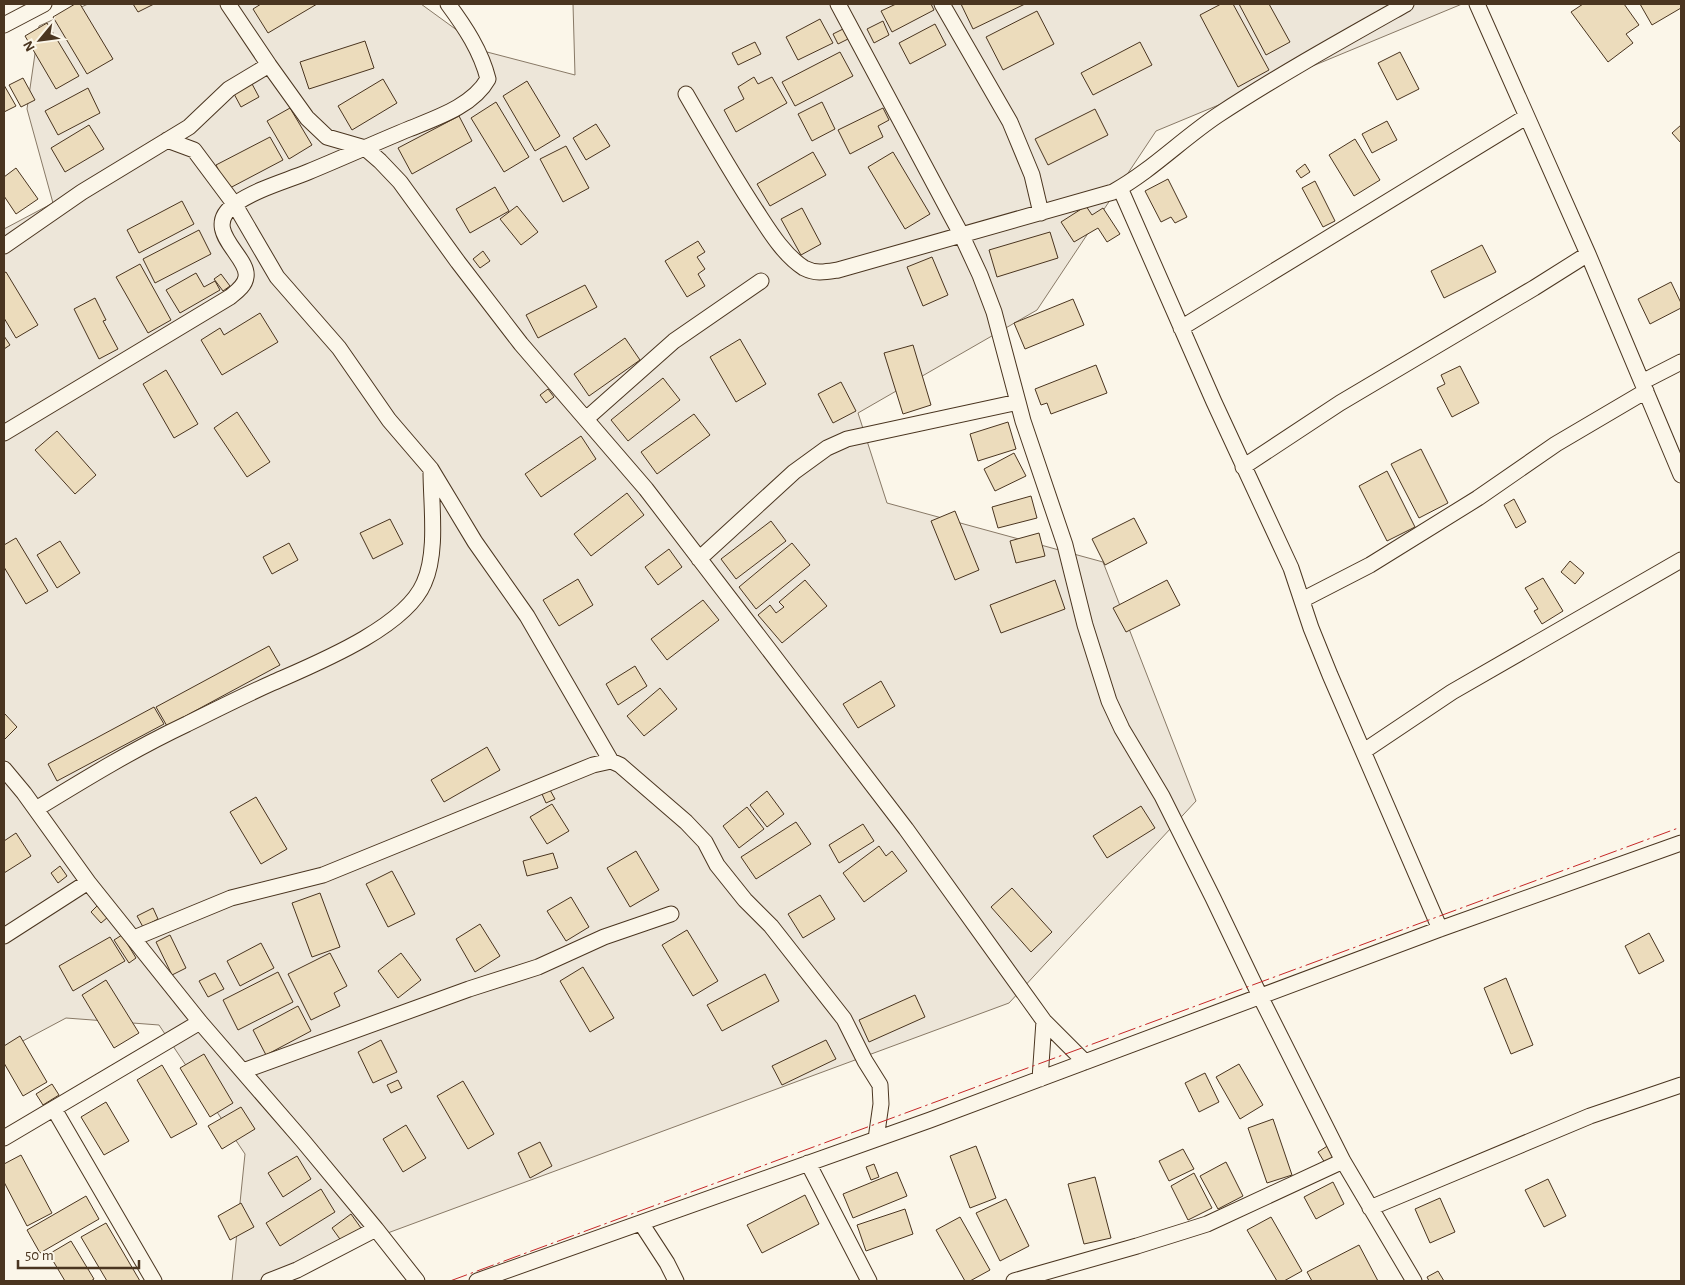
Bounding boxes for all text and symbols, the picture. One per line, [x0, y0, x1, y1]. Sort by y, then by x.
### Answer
north arrow [15, 15, 65, 65]
text: N [21, 38, 38, 53]
scale bar [18, 1238, 139, 1270]
text: 50 m [25, 1248, 54, 1263]

